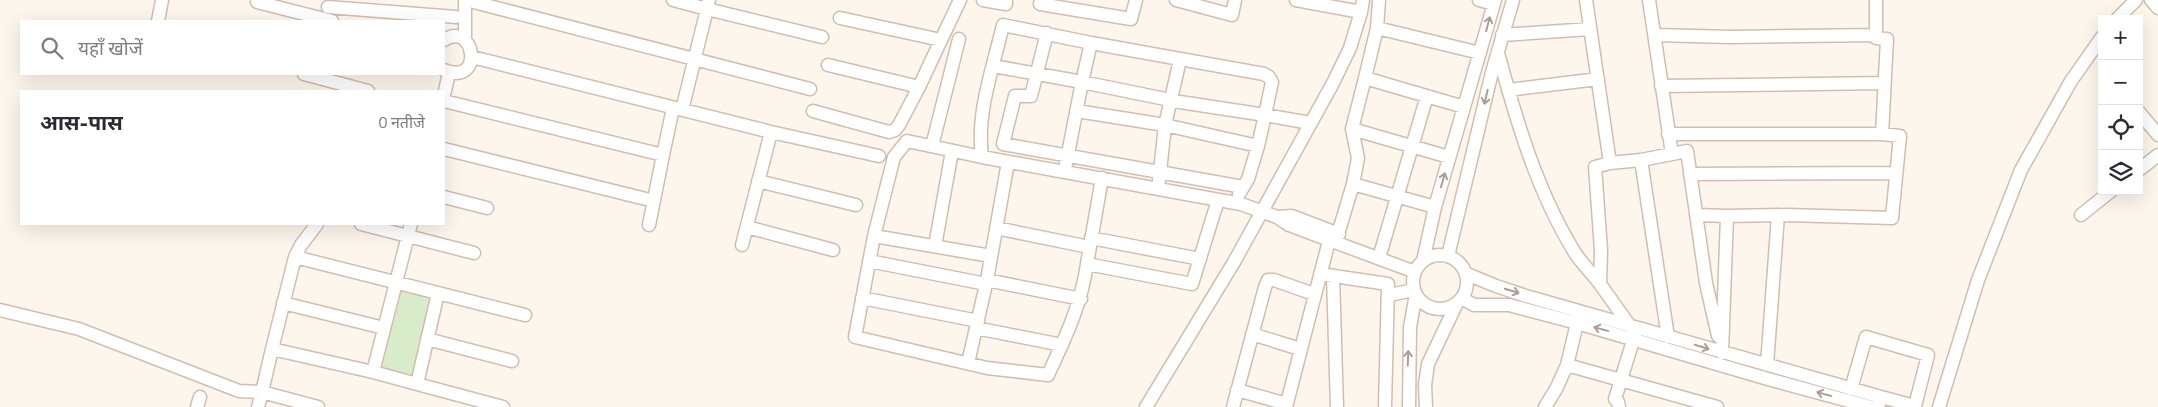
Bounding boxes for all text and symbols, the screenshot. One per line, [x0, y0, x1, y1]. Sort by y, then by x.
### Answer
map controls [2098, 15, 2143, 195]
button: + [2098, 15, 2143, 60]
one-way arrow [1484, 16, 1493, 32]
search box [20, 20, 445, 75]
text: यहाँ खोजें [78, 33, 143, 62]
icon: search [38, 34, 66, 62]
button: − [2098, 60, 2143, 105]
one-way arrow [1481, 89, 1490, 105]
button: locate [2098, 105, 2143, 150]
text: आस-पास [40, 106, 123, 138]
text: 0 नतीजे [379, 110, 425, 134]
button: layers [2098, 150, 2143, 195]
one-way arrow [1438, 172, 1448, 188]
one-way arrow [1504, 287, 1520, 297]
one-way arrow [1594, 324, 1610, 333]
one-way arrow [1693, 343, 1709, 352]
one-way arrow [1404, 351, 1413, 367]
one-way arrow [1817, 389, 1833, 399]

